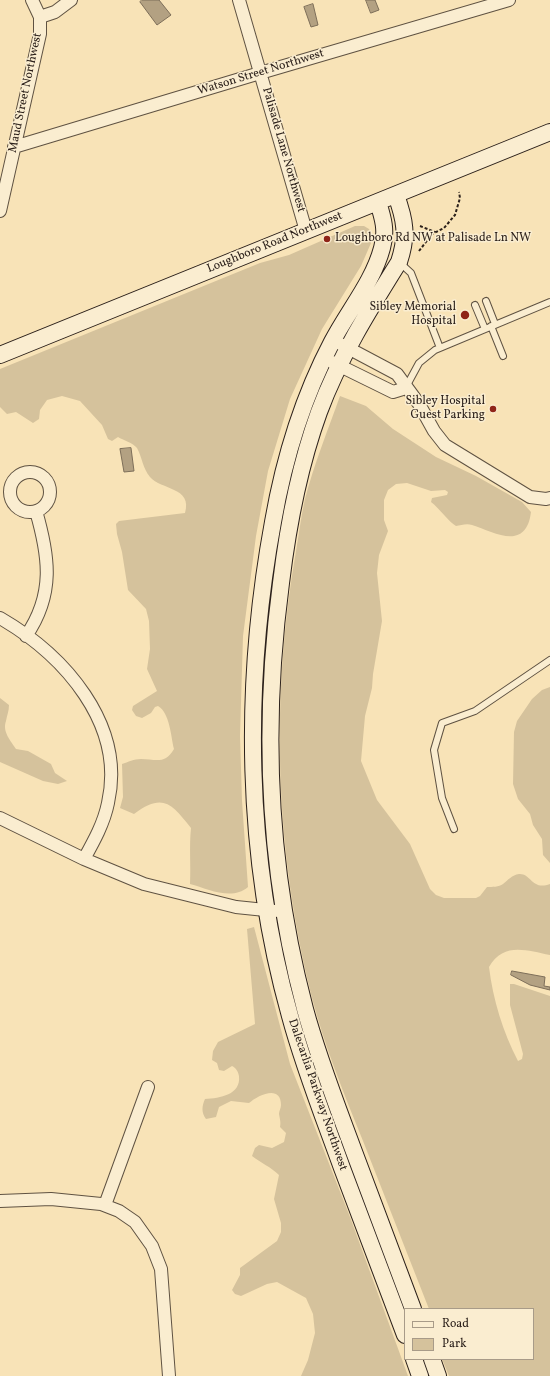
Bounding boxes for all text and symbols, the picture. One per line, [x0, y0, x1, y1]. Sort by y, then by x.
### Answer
street label: Maud Street Northwest [6, 32, 46, 154]
street label: Watson Street Northwest [196, 47, 326, 99]
street label: Palisade Lane Northwest [258, 86, 308, 214]
street label: Loughboro Road Northwest [205, 209, 345, 277]
place label: Loughboro Rd NW at Palisade Ln NW [335, 232, 531, 246]
marker: Loughboro Rd NW at Palisade Ln NW [322, 234, 332, 244]
place label: Sibley Memorial Hospital [369, 301, 456, 329]
marker: Sibley Memorial Hospital [459, 309, 471, 321]
place label: Sibley Hospital Guest Parking [405, 395, 485, 423]
marker: Sibley Hospital Guest Parking [488, 404, 498, 414]
street label: Dalecarlia Parkway Northwest [284, 1017, 350, 1173]
legend [404, 1308, 534, 1360]
text: Road [442, 1316, 469, 1332]
text: Park [442, 1336, 467, 1352]

